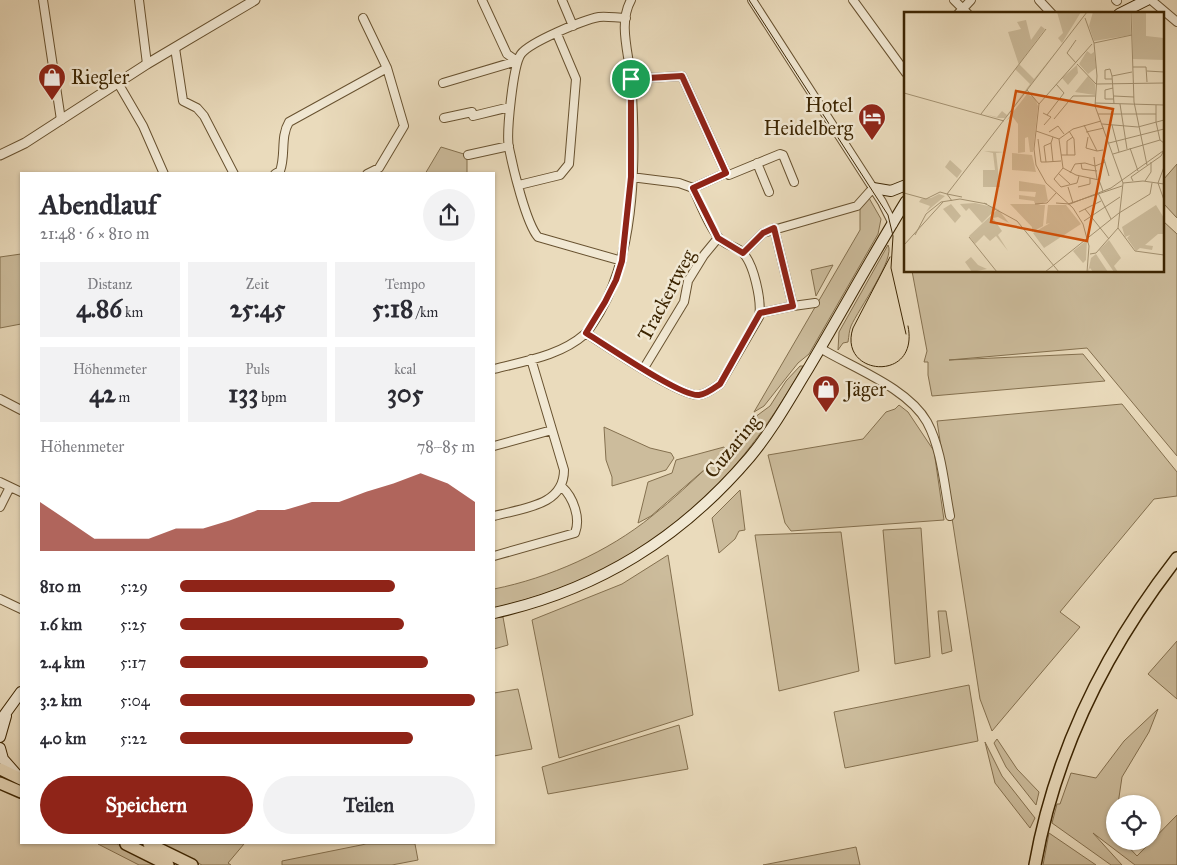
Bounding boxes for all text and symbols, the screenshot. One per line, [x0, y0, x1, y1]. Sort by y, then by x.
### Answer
inset map [904, 12, 1164, 272]
pin [610, 58, 652, 100]
shop icon: Riegler [37, 62, 67, 101]
place label: Riegler [71, 65, 130, 90]
icon: arrive [617, 65, 645, 93]
place label: Hotel Heidelberg [764, 93, 854, 141]
hotel icon: Hotel Heidelberg [857, 102, 887, 141]
text: Abendlauf [40, 187, 157, 222]
button: share [423, 189, 475, 241]
text: 21:48 · 6 × 810 m [40, 224, 149, 243]
street label: Trackertweg [632, 245, 701, 345]
text: Distanz [87, 276, 132, 293]
text: Zeit [246, 276, 269, 293]
text: Tempo [385, 276, 425, 293]
text: 4.86 [76, 293, 122, 324]
text: 25:45 [230, 293, 285, 324]
text: 5:18 [372, 293, 413, 324]
text: km [122, 304, 143, 321]
text: /km [413, 304, 438, 321]
text: Höhenmeter [73, 361, 147, 378]
text: Puls [245, 361, 270, 378]
text: kcal [394, 361, 416, 378]
shop icon: Jäger [811, 374, 841, 413]
place label: Jäger [843, 377, 887, 402]
text: 42 [89, 378, 116, 409]
text: 133 [228, 378, 258, 409]
text: 305 [387, 378, 423, 409]
text: m [116, 389, 130, 406]
text: bpm [258, 389, 287, 406]
street label: Cuzaring [699, 409, 766, 483]
text: Höhenmeter [40, 437, 124, 456]
text: 78–85 m [417, 437, 475, 456]
text: 810 m [40, 577, 81, 596]
text: 5:29 [120, 577, 148, 596]
text: 1.6 km [40, 615, 82, 634]
text: 5:25 [120, 615, 147, 634]
text: 2.4 km [40, 653, 85, 672]
text: 5:17 [120, 653, 146, 672]
text: 3.2 km [40, 691, 82, 710]
text: 5:04 [120, 691, 150, 710]
text: 4.0 km [40, 729, 86, 748]
text: 5:22 [120, 729, 147, 748]
button: Speichern [40, 776, 253, 834]
button: Teilen [263, 776, 475, 834]
map controls [1106, 795, 1161, 850]
button: locate [1106, 795, 1161, 850]

